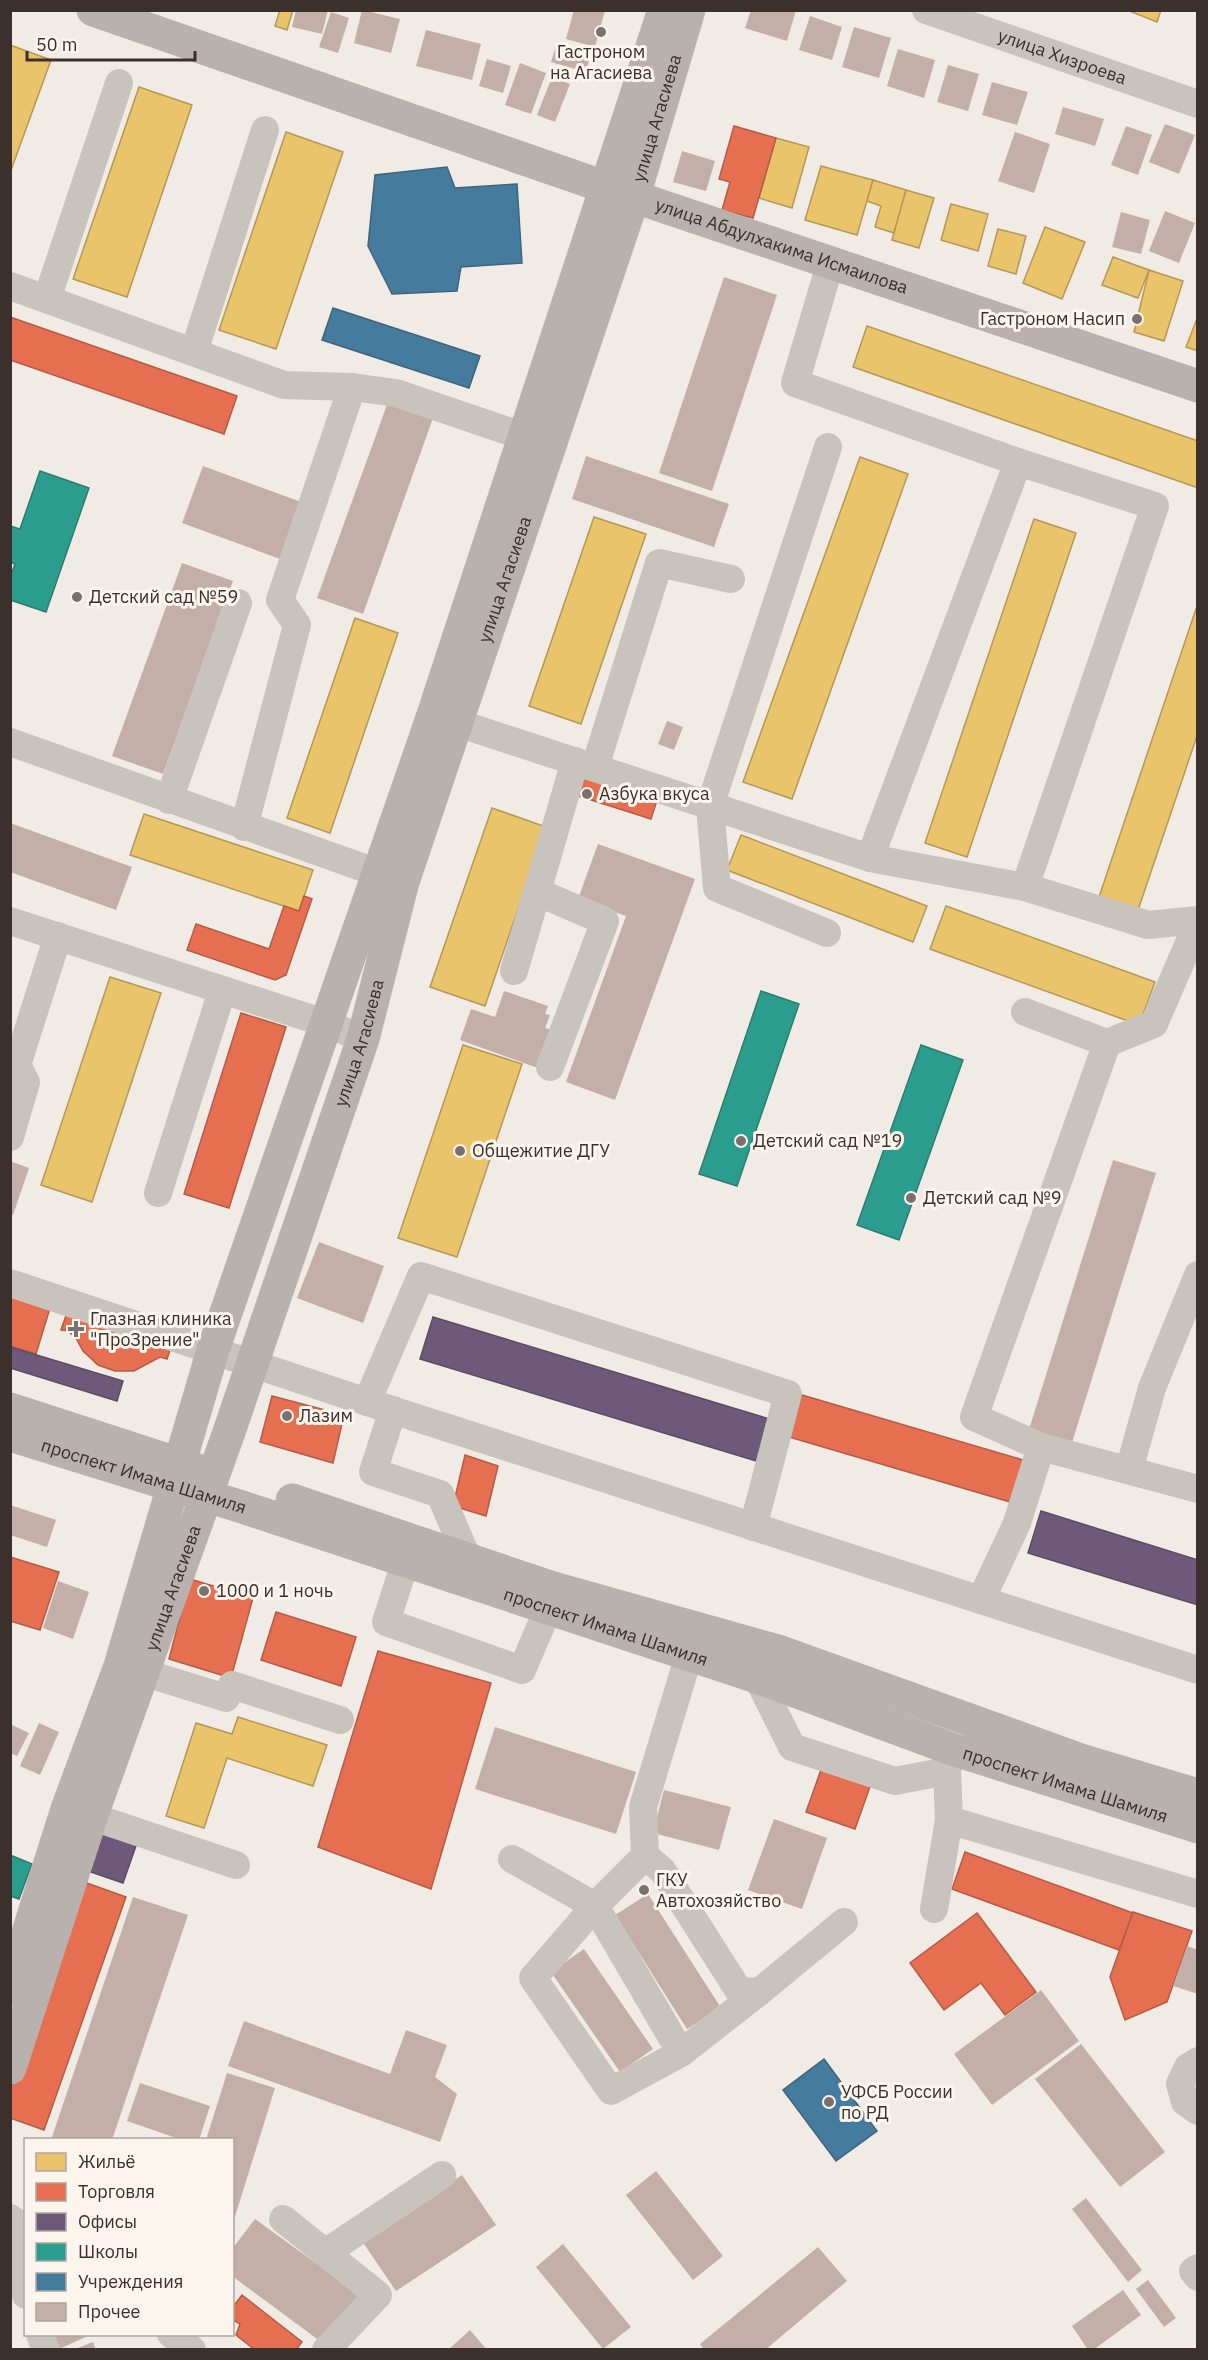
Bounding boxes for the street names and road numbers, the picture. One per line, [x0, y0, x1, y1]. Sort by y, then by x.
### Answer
street label: улица Хизроева [995, 24, 1130, 90]
street label: улица Агасиева [627, 51, 686, 185]
street label: улица Абдулхакима Исмаилова [652, 193, 912, 299]
street label: улица Агасиева [472, 513, 536, 646]
street label: улица Агасиева [329, 976, 389, 1110]
street label: проспект Имама Шамиля [38, 1433, 250, 1519]
street label: улица Агасиева [140, 1521, 206, 1654]
street label: проспект Имама Шамиля [501, 1582, 711, 1671]
street label: проспект Имама Шамиля [960, 1741, 1171, 1828]

